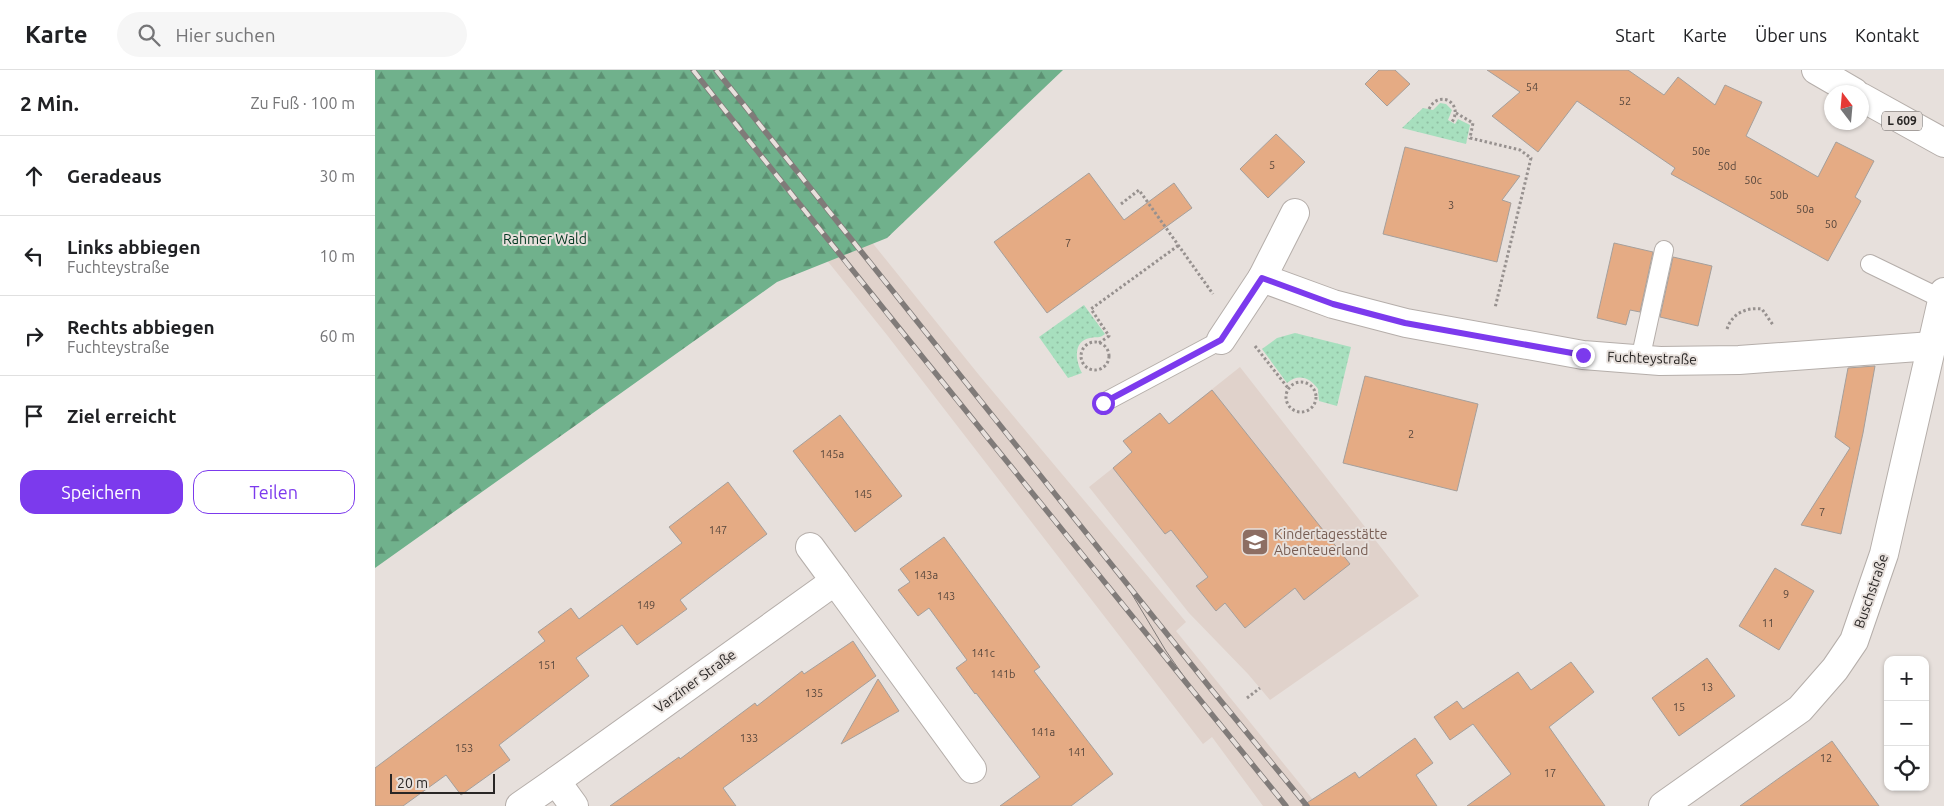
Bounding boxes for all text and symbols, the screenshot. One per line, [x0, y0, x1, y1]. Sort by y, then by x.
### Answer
search box [117, 12, 467, 57]
text: Karte [25, 21, 87, 48]
icon: search [135, 21, 163, 49]
text: Hier suchen [175, 24, 276, 46]
text: Start [1615, 25, 1655, 45]
text: Karte [1683, 25, 1727, 45]
text: Über uns [1755, 25, 1827, 45]
text: Kontakt [1855, 25, 1919, 45]
house number: 54 [1526, 81, 1538, 93]
north arrow [1824, 85, 1869, 130]
text: 2 Min. [20, 91, 79, 115]
text: Zu Fuß · 100 m [250, 94, 355, 112]
house number: 52 [1619, 95, 1631, 107]
road number: L 609 [1882, 111, 1922, 130]
house number: 50e [1692, 145, 1710, 157]
house number: 5 [1269, 159, 1275, 171]
house number: 50d [1718, 160, 1736, 172]
icon: ahead [20, 162, 48, 190]
text: Geradeaus [67, 165, 162, 187]
text: 30 m [319, 167, 355, 185]
house number: 50c [1744, 174, 1762, 186]
house number: 50b [1770, 189, 1788, 201]
house number: 3 [1448, 199, 1454, 211]
house number: 50a [1796, 203, 1814, 215]
house number: 50 [1825, 218, 1837, 230]
park label: Rahmer Wald [503, 231, 587, 247]
text: Links abbiegen [67, 236, 201, 258]
house number: 7 [1065, 237, 1071, 249]
icon: left [20, 242, 48, 270]
text: 10 m [319, 247, 355, 265]
text: Fuchteystraße [67, 258, 170, 276]
text: Rechts abbiegen [67, 316, 215, 338]
icon: right [20, 322, 48, 350]
text: 60 m [319, 327, 355, 345]
text: Fuchteystraße [67, 338, 170, 356]
route end [1572, 344, 1595, 367]
street label: Fuchteystraße [1607, 348, 1697, 368]
route start [1092, 392, 1115, 415]
icon: arrive [20, 402, 48, 430]
text: Ziel erreicht [67, 405, 176, 427]
house number: 2 [1408, 428, 1414, 440]
house number: 145a [820, 448, 844, 460]
button: Speichern [20, 470, 183, 514]
button: Teilen [193, 470, 355, 514]
house number: 145 [854, 488, 872, 500]
house number: 7 [1819, 506, 1825, 518]
house number: 147 [709, 524, 727, 536]
place label: Kindertagesstätte Abenteuerland [1274, 526, 1387, 558]
school or university icon: Kindertagesstätte Abenteuerland [1240, 527, 1270, 557]
street label: Buschstraße [1851, 552, 1891, 630]
house number: 143a [914, 569, 938, 581]
house number: 9 [1783, 588, 1789, 600]
house number: 143 [937, 590, 955, 602]
house number: 149 [637, 599, 655, 611]
house number: 11 [1762, 617, 1774, 629]
street label: Varziner Straße [651, 646, 739, 716]
house number: 141c [971, 647, 995, 659]
map controls [1884, 656, 1929, 791]
button: + [1884, 656, 1929, 701]
house number: 151 [538, 659, 556, 671]
house number: 141b [990, 668, 1016, 680]
house number: 13 [1701, 681, 1713, 693]
house number: 135 [805, 687, 823, 699]
house number: 15 [1673, 701, 1685, 713]
button: − [1884, 701, 1929, 746]
house number: 141a [1031, 726, 1055, 738]
house number: 133 [740, 732, 758, 744]
house number: 153 [455, 742, 473, 754]
house number: 141 [1068, 746, 1086, 758]
button: locate [1884, 746, 1929, 791]
house number: 12 [1820, 752, 1832, 764]
house number: 17 [1544, 767, 1556, 779]
scale bar [390, 771, 495, 794]
text: 20 m [397, 775, 428, 791]

